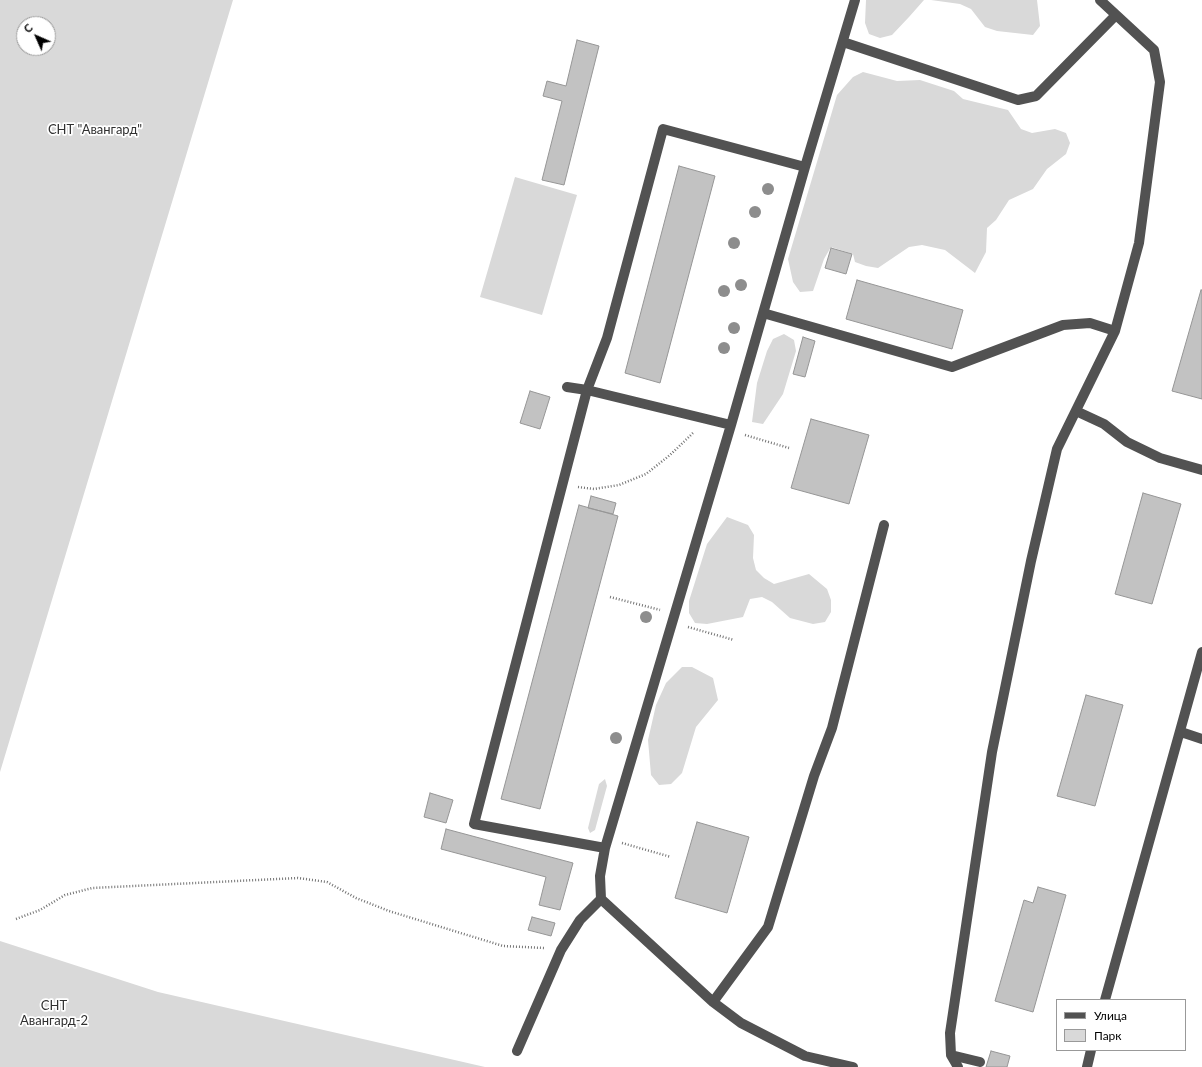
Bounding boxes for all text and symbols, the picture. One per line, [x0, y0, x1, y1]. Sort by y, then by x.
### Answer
north arrow [16, 16, 56, 56]
text: С [21, 21, 35, 35]
park label: СНТ "Авангард" [48, 122, 142, 138]
park label: СНТ Авангард-2 [20, 998, 88, 1029]
legend [1056, 999, 1186, 1051]
text: Улица [1094, 1008, 1127, 1023]
text: Парк [1094, 1028, 1122, 1043]

